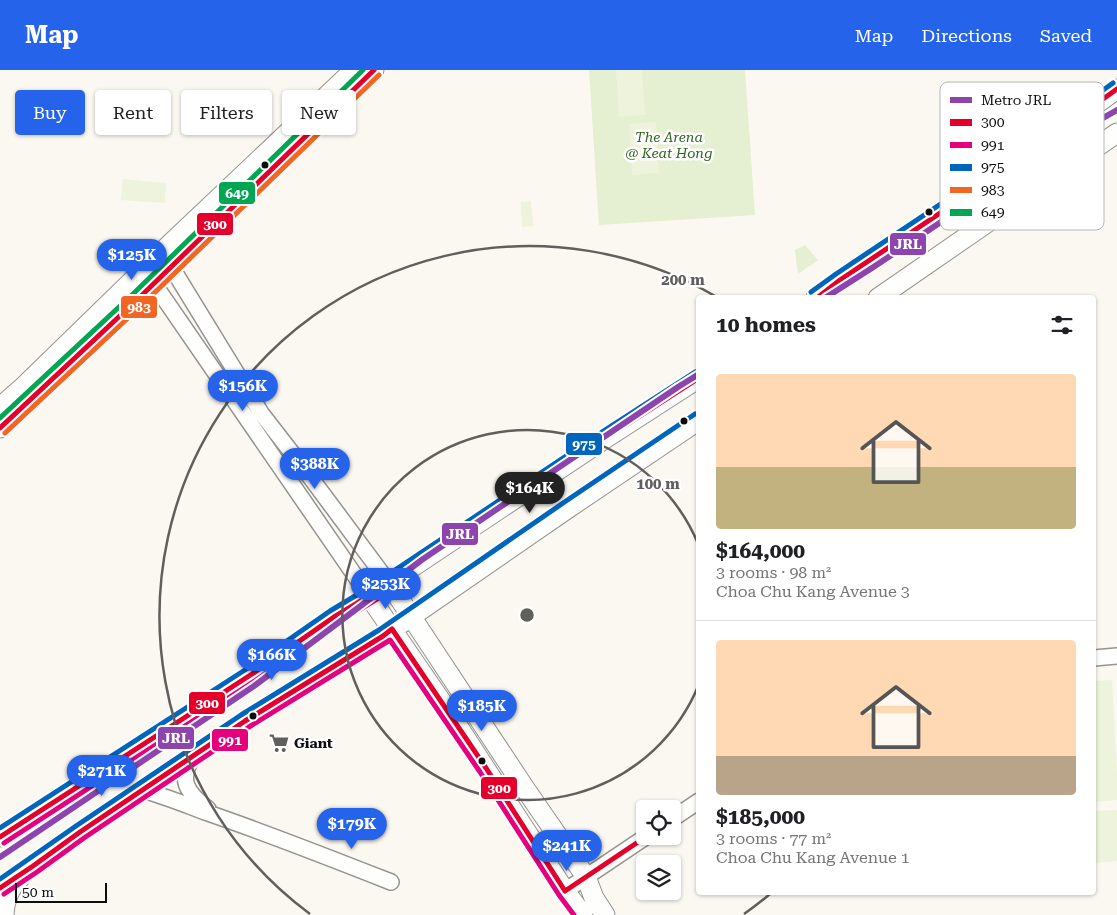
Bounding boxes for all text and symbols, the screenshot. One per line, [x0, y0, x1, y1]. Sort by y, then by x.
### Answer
text: Map [25, 21, 79, 49]
text: Map [855, 25, 893, 46]
text: Directions [921, 25, 1012, 46]
text: Saved [1040, 25, 1092, 46]
legend [940, 82, 1104, 230]
chip: Buy [15, 90, 85, 135]
chip: Rent [95, 90, 171, 135]
chip: Filters [181, 90, 272, 135]
chip: New [282, 90, 356, 135]
text: Metro JRL [981, 92, 1052, 108]
text: 300 [981, 114, 1005, 130]
park label: The Arena @ Keat Hong [626, 129, 712, 161]
text: 991 [981, 137, 1005, 153]
text: 975 [981, 159, 1005, 175]
unlabelled marker [260, 160, 270, 170]
line badge: 649 [218, 181, 256, 205]
text: 983 [981, 182, 1005, 198]
text: 649 [225, 185, 249, 201]
text: 649 [981, 204, 1005, 220]
unlabelled marker [924, 207, 934, 217]
line badge: 300 [196, 212, 234, 236]
text: 300 [203, 216, 227, 232]
line badge: JRL [889, 232, 927, 256]
text: JRL [894, 236, 922, 252]
pin: $125K [97, 238, 167, 281]
text: $125K [108, 245, 156, 264]
text: 200 m [661, 271, 705, 289]
line badge: 983 [120, 295, 158, 319]
text: 983 [127, 299, 151, 315]
icon: filters [1048, 311, 1076, 339]
text: 10 homes [716, 313, 816, 337]
pin: $156K [208, 370, 278, 412]
text: $156K [219, 376, 267, 395]
icon: home [851, 407, 941, 497]
unlabelled marker [679, 416, 689, 426]
line badge: 975 [565, 432, 603, 456]
text: 975 [572, 436, 596, 452]
pin: $388K [280, 448, 350, 490]
text: $388K [291, 454, 339, 473]
pin: $164K [495, 472, 565, 514]
text: 100 m [636, 475, 680, 493]
text: $164K [506, 478, 554, 497]
line badge: JRL [441, 522, 479, 546]
text: JRL [446, 526, 474, 542]
text: $164,000 [716, 539, 805, 563]
text: 3 rooms · 98 m² [716, 563, 831, 582]
pin: $253K [351, 568, 421, 610]
text: $253K [362, 574, 410, 593]
text: Choa Chu Kang Avenue 3 [716, 582, 910, 601]
centre of rings [518, 606, 536, 624]
pin: $166K [237, 638, 307, 681]
text: $166K [248, 645, 296, 664]
icon: home [851, 672, 941, 762]
pin: $185K [447, 690, 517, 732]
line badge: 300 [188, 691, 226, 715]
text: 300 [195, 695, 219, 711]
text: $185K [458, 696, 506, 715]
unlabelled marker [248, 711, 258, 721]
line badge: JRL [157, 726, 195, 750]
line badge: 991 [211, 728, 249, 752]
text: JRL [162, 730, 190, 746]
text: 991 [218, 732, 242, 748]
supermarket icon: Giant [268, 732, 290, 754]
place label: Giant [294, 735, 333, 751]
pin: $271K [67, 754, 137, 797]
unlabelled marker [477, 756, 487, 766]
text: $271K [78, 761, 126, 780]
line badge: 300 [480, 776, 518, 800]
text: 300 [487, 780, 511, 796]
map controls [636, 800, 681, 900]
button: locate [636, 800, 681, 845]
text: $185,000 [716, 805, 805, 829]
pin: $179K [317, 808, 387, 850]
text: $179K [328, 814, 376, 833]
text: 3 rooms · 77 m² [716, 829, 831, 848]
pin: $241K [532, 830, 602, 872]
text: $241K [543, 836, 591, 855]
text: Choa Chu Kang Avenue 1 [716, 848, 910, 867]
button: layers [636, 855, 681, 900]
scale bar [15, 880, 108, 903]
text: 50 m [22, 884, 54, 900]

